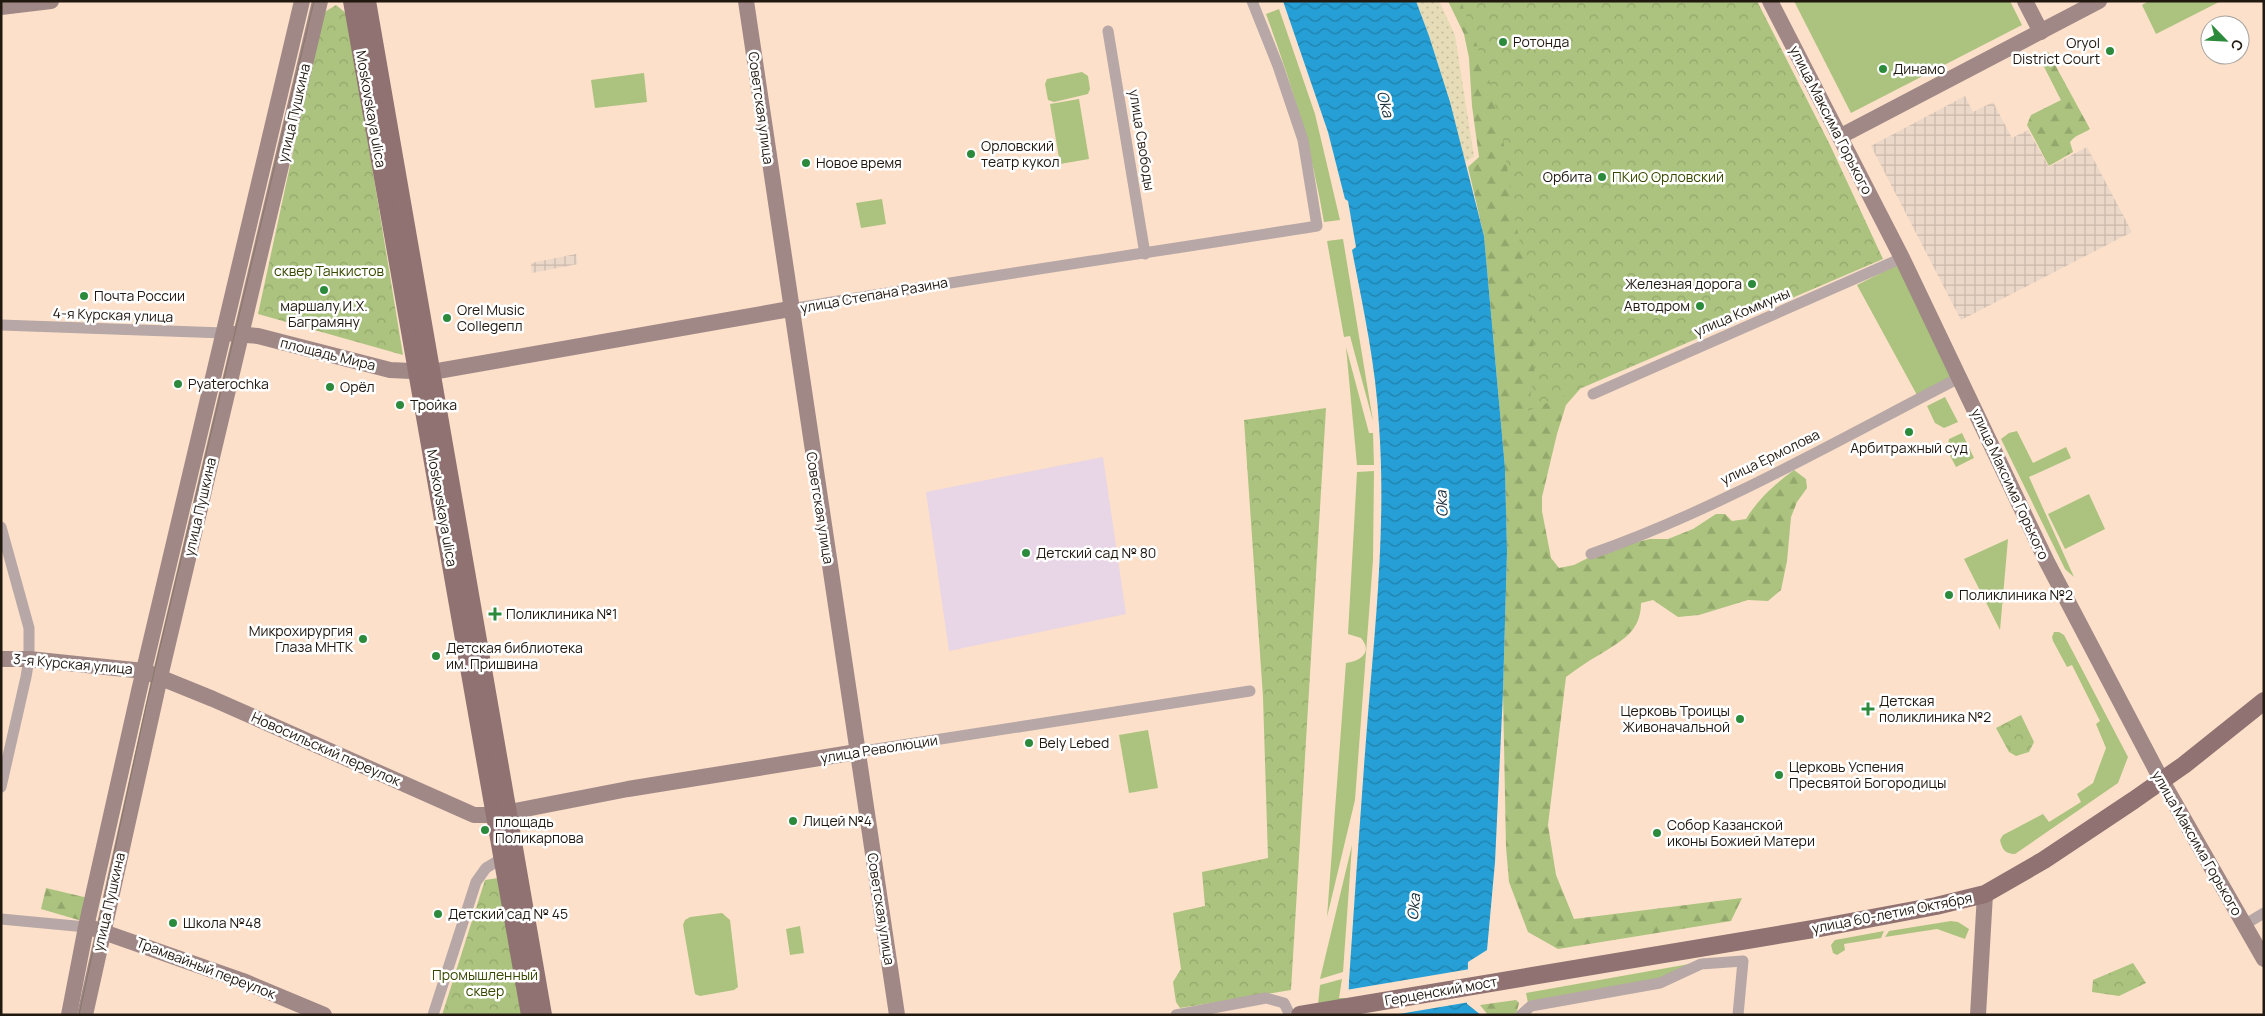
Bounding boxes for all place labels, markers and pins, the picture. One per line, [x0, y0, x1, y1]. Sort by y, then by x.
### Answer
place label: Ротонда [1513, 32, 1569, 51]
place label: Oryol District Court [2013, 33, 2100, 68]
marker: Ротонда [1497, 36, 1509, 48]
marker: Oryol District Court [2104, 45, 2116, 57]
place label: Динамо [1893, 59, 1945, 78]
marker: Динамо [1877, 63, 1889, 75]
place label: Орловский театр кукол [981, 136, 1060, 171]
marker: Орловский театр кукол [965, 148, 977, 160]
place label: Новое время [816, 153, 902, 172]
marker: Новое время [800, 157, 812, 169]
place label: Орбита [1543, 167, 1592, 186]
marker: Орбита [1596, 171, 1608, 183]
place label: Железная дорога [1625, 274, 1742, 293]
marker: Железная дорога [1746, 278, 1758, 290]
marker: маршалу И.Х. Баграмяну [318, 284, 330, 296]
place label: Почта России [94, 286, 185, 305]
marker: Почта России [78, 290, 90, 302]
place label: маршалу И.Х. Баграмяну [280, 296, 368, 331]
place label: Автодром [1624, 296, 1690, 315]
place label: Orel Music Collegeпл [457, 300, 525, 335]
marker: Автодром [1694, 300, 1706, 312]
marker: Orel Music Collegeпл [441, 312, 453, 324]
place label: Pyaterochka [188, 374, 269, 393]
place label: Орёл [340, 377, 375, 396]
marker: Pyaterochka [172, 378, 184, 390]
marker: Орёл [324, 381, 336, 393]
place label: Тройка [410, 395, 457, 414]
marker: Тройка [394, 399, 406, 411]
marker: Арбитражный суд [1903, 426, 1915, 438]
place label: Арбитражный суд [1850, 438, 1968, 457]
place label: Детский сад № 80 [1036, 543, 1156, 562]
marker: Детский сад № 80 [1020, 547, 1032, 559]
place label: Поликлиника №2 [1959, 585, 2073, 604]
marker: Поликлиника №2 [1943, 589, 1955, 601]
place label: Поликлиника №1 [506, 604, 618, 623]
marker: Поликлиника №1 [488, 607, 502, 621]
place label: Микрохирургия Глаза МНТК [249, 621, 354, 656]
marker: Микрохирургия Глаза МНТК [357, 633, 369, 645]
place label: Детская библиотека им. Пришвина [446, 638, 583, 673]
marker: Детская библиотека им. Пришвина [430, 650, 442, 662]
place label: Детская поликлиника №2 [1879, 691, 1991, 726]
place label: Церковь Троицы Живоначальной [1620, 701, 1730, 736]
marker: Детская поликлиника №2 [1861, 702, 1875, 716]
marker: Церковь Троицы Живоначальной [1734, 713, 1746, 725]
place label: Bely Lebed [1039, 733, 1109, 752]
marker: Bely Lebed [1023, 737, 1035, 749]
place label: Церковь Успения Пресвятой Богородицы [1789, 757, 1946, 792]
marker: Церковь Успения Пресвятой Богородицы [1773, 769, 1785, 781]
place label: Лицей №4 [803, 811, 872, 830]
place label: площадь Поликарпова [495, 812, 584, 847]
marker: Лицей №4 [787, 815, 799, 827]
place label: Собор Казанской иконы Божией Матери [1667, 815, 1815, 850]
marker: площадь Поликарпова [479, 824, 491, 836]
marker: Собор Казанской иконы Божией Матери [1651, 827, 1663, 839]
place label: Детский сад № 45 [448, 904, 568, 923]
marker: Детский сад № 45 [432, 908, 444, 920]
place label: Школа №48 [183, 913, 261, 932]
marker: Школа №48 [167, 917, 179, 929]

